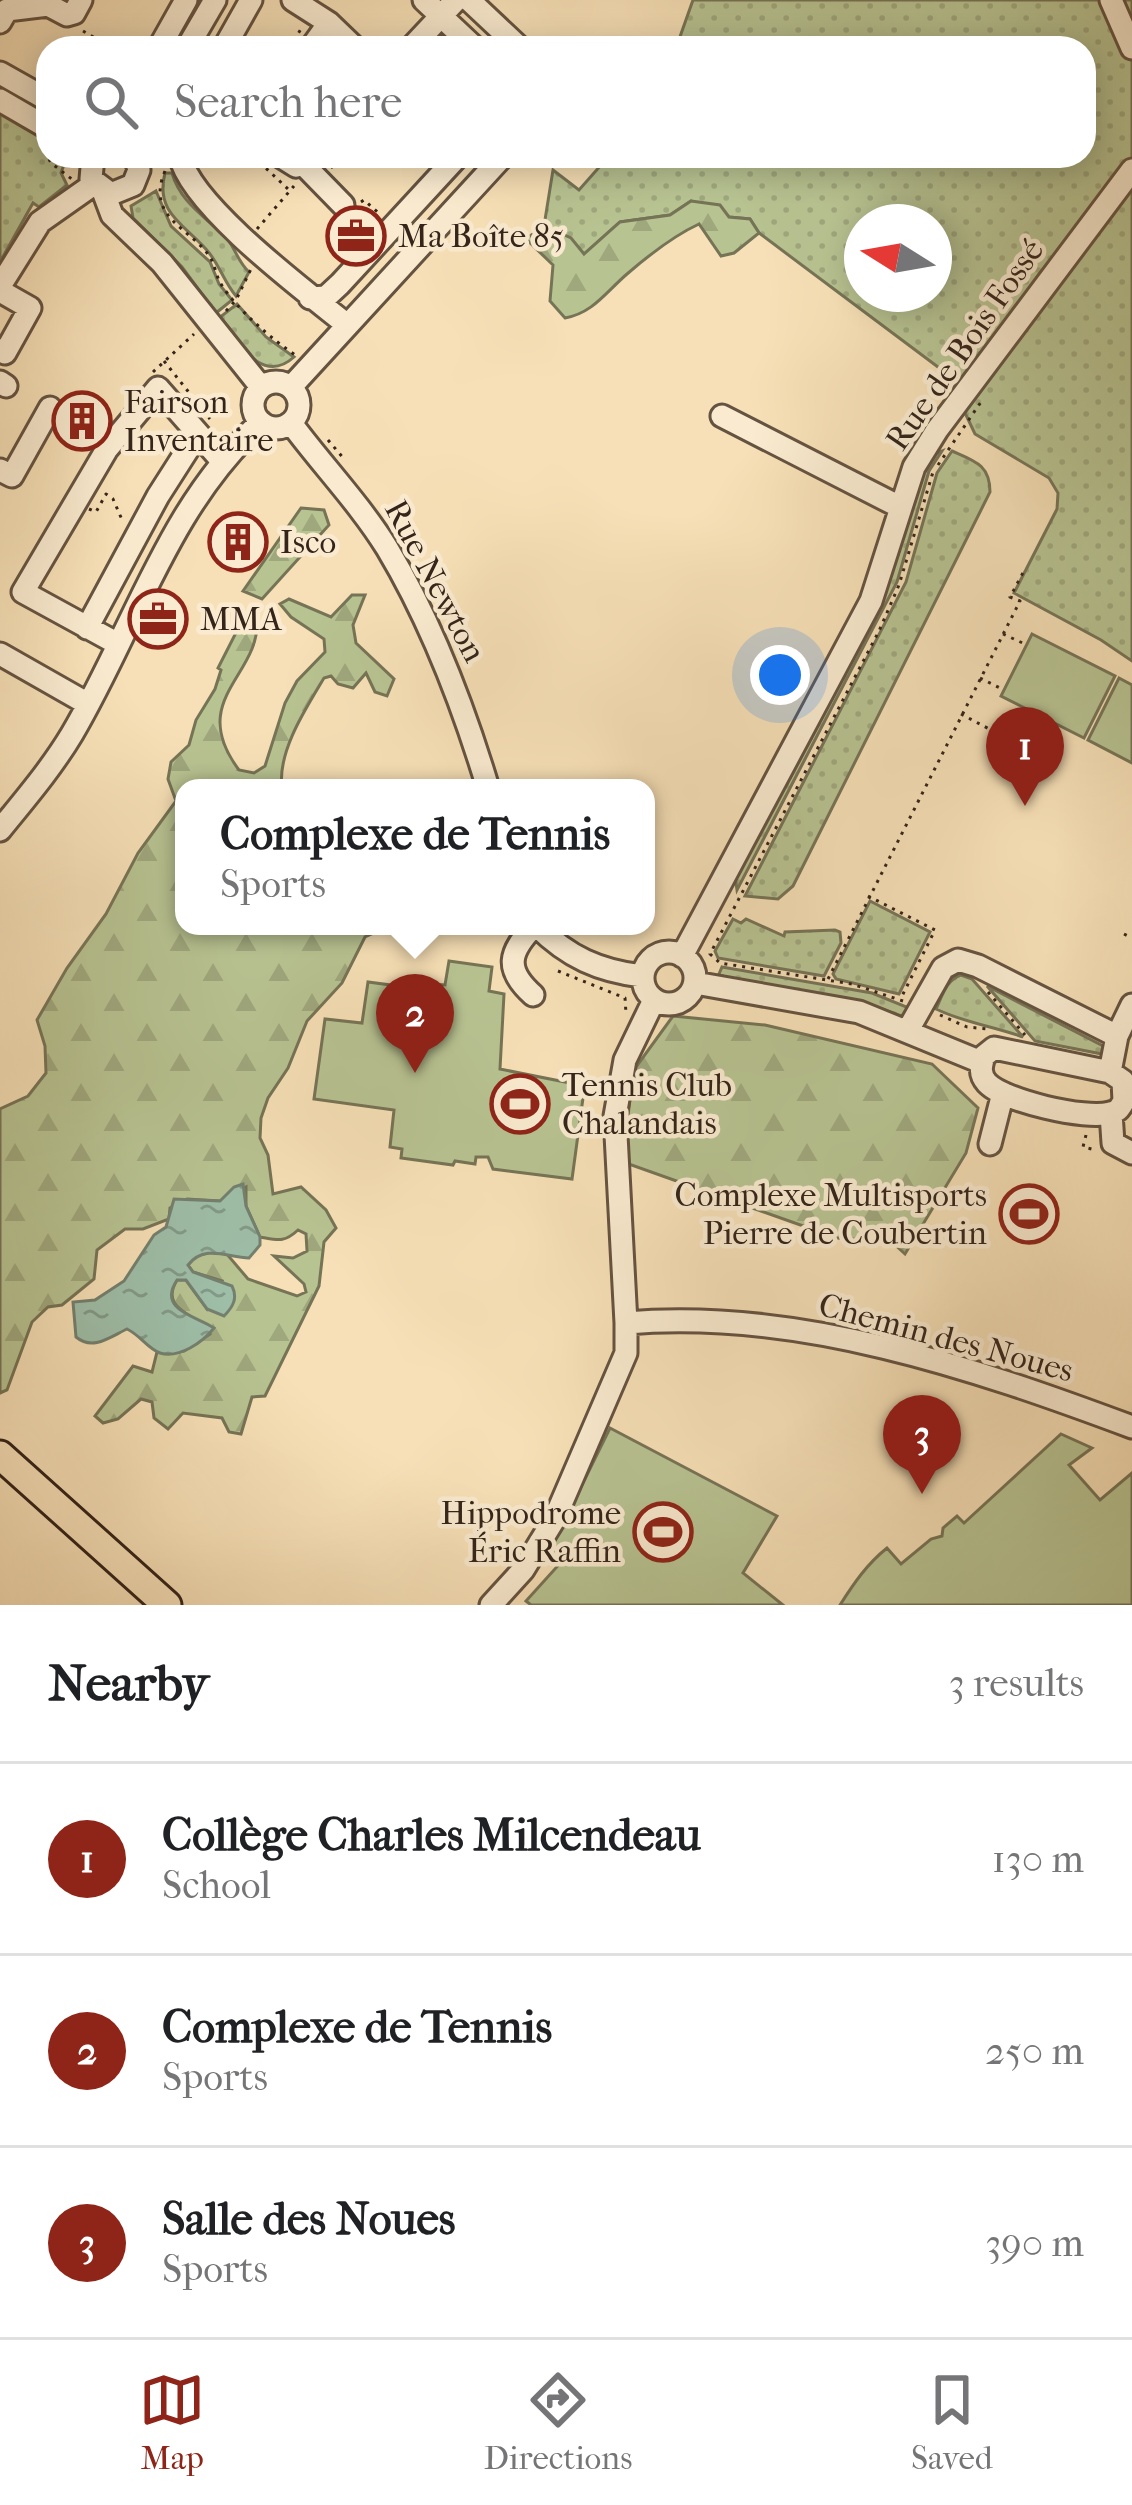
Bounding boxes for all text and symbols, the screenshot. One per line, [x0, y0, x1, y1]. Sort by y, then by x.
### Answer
search box [36, 36, 1096, 168]
icon: search [78, 69, 144, 135]
text: Search here [174, 76, 402, 129]
north arrow [844, 204, 952, 312]
office icon: Ma Boîte 85 [325, 205, 387, 267]
place label: Ma Boîte 85 [398, 217, 564, 256]
street label: Rue de Bois Fossé [878, 232, 1052, 458]
place label: Fairson Inventaire [124, 383, 273, 460]
building icon: Fairson Inventaire [51, 390, 113, 452]
street label: Rue Newton [376, 493, 494, 669]
building icon: Isco [207, 511, 269, 573]
place label: Isco [280, 523, 336, 562]
office icon: MMA [127, 588, 189, 650]
place label: MMA [200, 600, 282, 639]
your location [750, 645, 810, 705]
pin: 1 [986, 707, 1064, 806]
popup [175, 779, 655, 935]
text: Complexe de Tennis [220, 808, 610, 861]
text: Sports [220, 861, 326, 907]
pin: 2 [376, 974, 454, 1073]
place label: Tennis Club Chalandais [562, 1066, 732, 1143]
sports icon: Tennis Club Chalandais [489, 1073, 551, 1135]
place label: Complexe Multisports Pierre de Coubertin [675, 1176, 987, 1253]
sports icon: Complexe Multisports Pierre de Coubertin [998, 1183, 1060, 1245]
street label: Chemin des Noues [815, 1285, 1077, 1391]
pin: 3 [883, 1395, 961, 1494]
place label: Hippodrome Éric Raffin [441, 1494, 621, 1571]
sports icon: Hippodrome Éric Raffin [632, 1501, 694, 1563]
text: Nearby [48, 1653, 209, 1713]
text: 3 results [949, 1660, 1084, 1706]
text: Collège Charles Milcendeau [162, 1809, 701, 1862]
text: 1 [80, 1836, 94, 1882]
text: 130 m [992, 1836, 1084, 1882]
text: School [162, 1862, 271, 1908]
text: Complexe de Tennis [162, 2001, 552, 2054]
text: 2 [77, 2028, 97, 2074]
text: 250 m [985, 2028, 1084, 2074]
text: Sports [162, 2054, 268, 2100]
text: Salle des Noues [162, 2193, 455, 2246]
text: 3 [79, 2220, 95, 2266]
text: 390 m [985, 2220, 1084, 2266]
text: Sports [162, 2246, 268, 2292]
tab: Map [139, 2367, 205, 2478]
tab: Directions [484, 2367, 632, 2478]
tab: Saved [911, 2367, 993, 2478]

